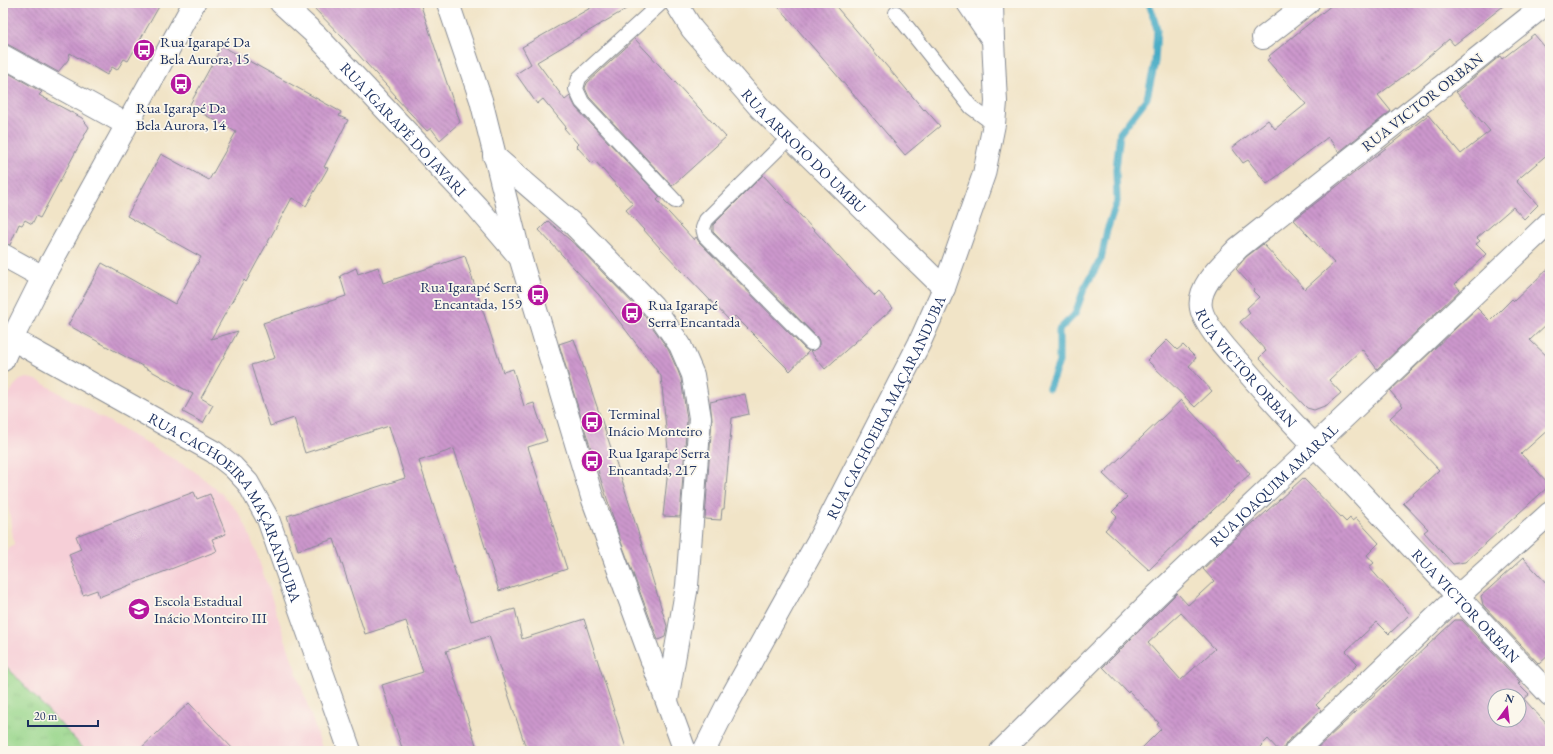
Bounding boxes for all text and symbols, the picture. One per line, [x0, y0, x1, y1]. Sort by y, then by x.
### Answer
place label: Rua Igarapé Da Bela Aurora, 15 [160, 32, 250, 68]
bus stop icon: Rua Igarapé Da Bela Aurora, 15 [131, 37, 157, 63]
street label: RUA VICTOR ORBAN [1357, 49, 1487, 155]
street label: RUA IGARAPÉ DO JAVARI [337, 58, 471, 200]
bus stop icon: Rua Igarapé Da Bela Aurora, 14 [168, 71, 194, 97]
street label: RUA ARROIO DO UMBU [738, 84, 871, 216]
place label: Rua Igarapé Da Bela Aurora, 14 [136, 98, 227, 134]
place label: Rua Igarapé Serra Encantada, 159 [420, 277, 522, 313]
bus stop icon: Rua Igarapé Serra Encantada, 159 [525, 282, 551, 308]
street label: RUA CACHOEIRA MAÇARANDUBA [821, 292, 949, 522]
place label: Rua Igarapé Serra Encantada [648, 295, 740, 331]
bus stop icon: Rua Igarapé Serra Encantada [619, 300, 645, 326]
street label: RUA VICTOR ORBAN [1192, 306, 1302, 431]
place label: Terminal Inácio Monteiro [608, 404, 702, 440]
street label: RUA CACHOEIRA MAÇARANDUBA [145, 408, 306, 605]
bus stop icon: Terminal Inácio Monteiro [579, 409, 605, 435]
street label: RUA JOAQUIM AMARAL [1205, 419, 1342, 550]
place label: Rua Igarapé Serra Encantada, 217 [608, 443, 710, 479]
bus stop icon: Rua Igarapé Serra Encantada, 217 [579, 448, 605, 474]
street label: RUA VICTOR ORBAN [1408, 544, 1524, 666]
place label: Escola Estadual Inácio Monteiro III [154, 591, 267, 627]
school or university icon: Escola Estadual Inácio Monteiro III [126, 596, 152, 622]
north arrow [1487, 688, 1527, 728]
text: N [1503, 690, 1516, 706]
scale bar [28, 702, 98, 728]
text: 20 m [34, 708, 58, 724]

